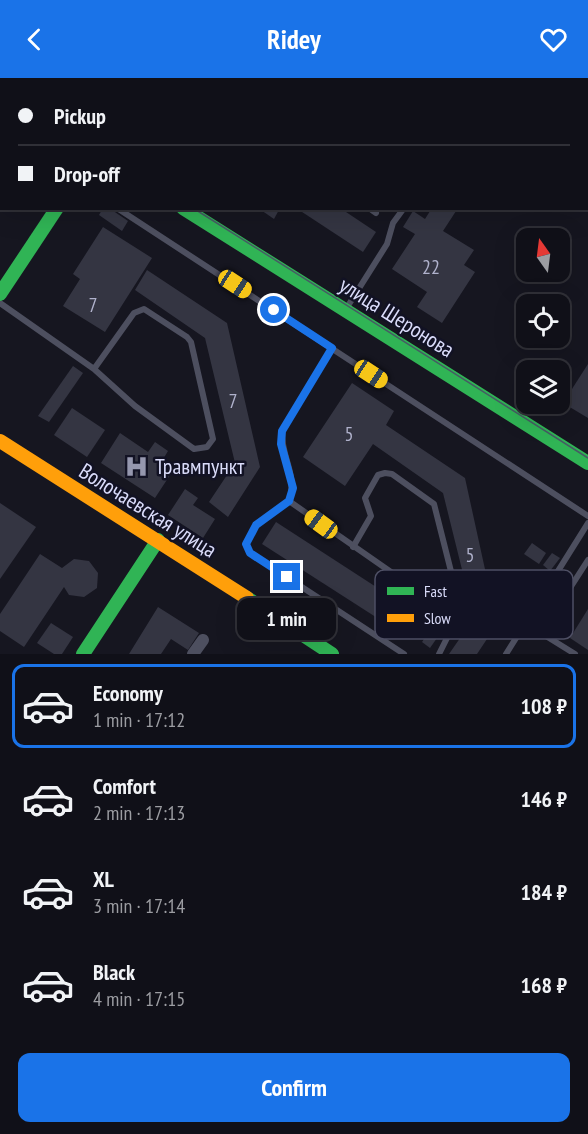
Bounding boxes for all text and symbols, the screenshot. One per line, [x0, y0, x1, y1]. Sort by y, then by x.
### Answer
text: Ridey [267, 22, 321, 56]
icon: back [18, 23, 51, 56]
icon: heart [537, 23, 570, 56]
text: Pickup [54, 102, 106, 130]
text: Drop-off [54, 160, 120, 188]
north arrow [516, 228, 570, 282]
map controls [516, 228, 570, 414]
house number: 22 [422, 254, 440, 280]
car [215, 267, 255, 301]
street label: улица Шеронова [334, 271, 460, 363]
house number: 7 [89, 292, 98, 318]
button: locate [516, 294, 570, 348]
route start [260, 296, 287, 323]
car [351, 357, 391, 391]
button: layers [516, 360, 570, 414]
house number: 7 [229, 388, 238, 414]
house number: 5 [345, 421, 354, 447]
place label: Травмпункт [155, 452, 245, 480]
hospital icon: Травмпункт [124, 453, 150, 479]
street label: Волочаевская улица [74, 456, 222, 564]
car [301, 506, 341, 542]
house number: 5 [466, 542, 475, 568]
route end [273, 563, 300, 590]
legend [375, 570, 573, 639]
text: Fast [424, 581, 447, 601]
callout: 1 min [238, 598, 336, 640]
text: 1 min [266, 606, 307, 632]
text: Slow [424, 608, 451, 628]
icon: car [21, 679, 75, 733]
text: Economy [93, 679, 163, 707]
text: 108 ₽ [520, 692, 567, 720]
text: 1 min · 17:12 [93, 707, 185, 733]
icon: car [21, 772, 75, 826]
text: Comfort [93, 772, 156, 800]
text: 146 ₽ [520, 785, 567, 813]
text: 2 min · 17:13 [93, 800, 185, 826]
icon: car [21, 865, 75, 919]
text: XL [93, 865, 114, 893]
text: 184 ₽ [520, 878, 567, 906]
text: 3 min · 17:14 [93, 893, 185, 919]
icon: car [21, 958, 75, 1012]
text: Black [93, 958, 135, 986]
text: 168 ₽ [520, 971, 567, 999]
text: 4 min · 17:15 [93, 986, 185, 1012]
button: Confirm [18, 1053, 570, 1122]

